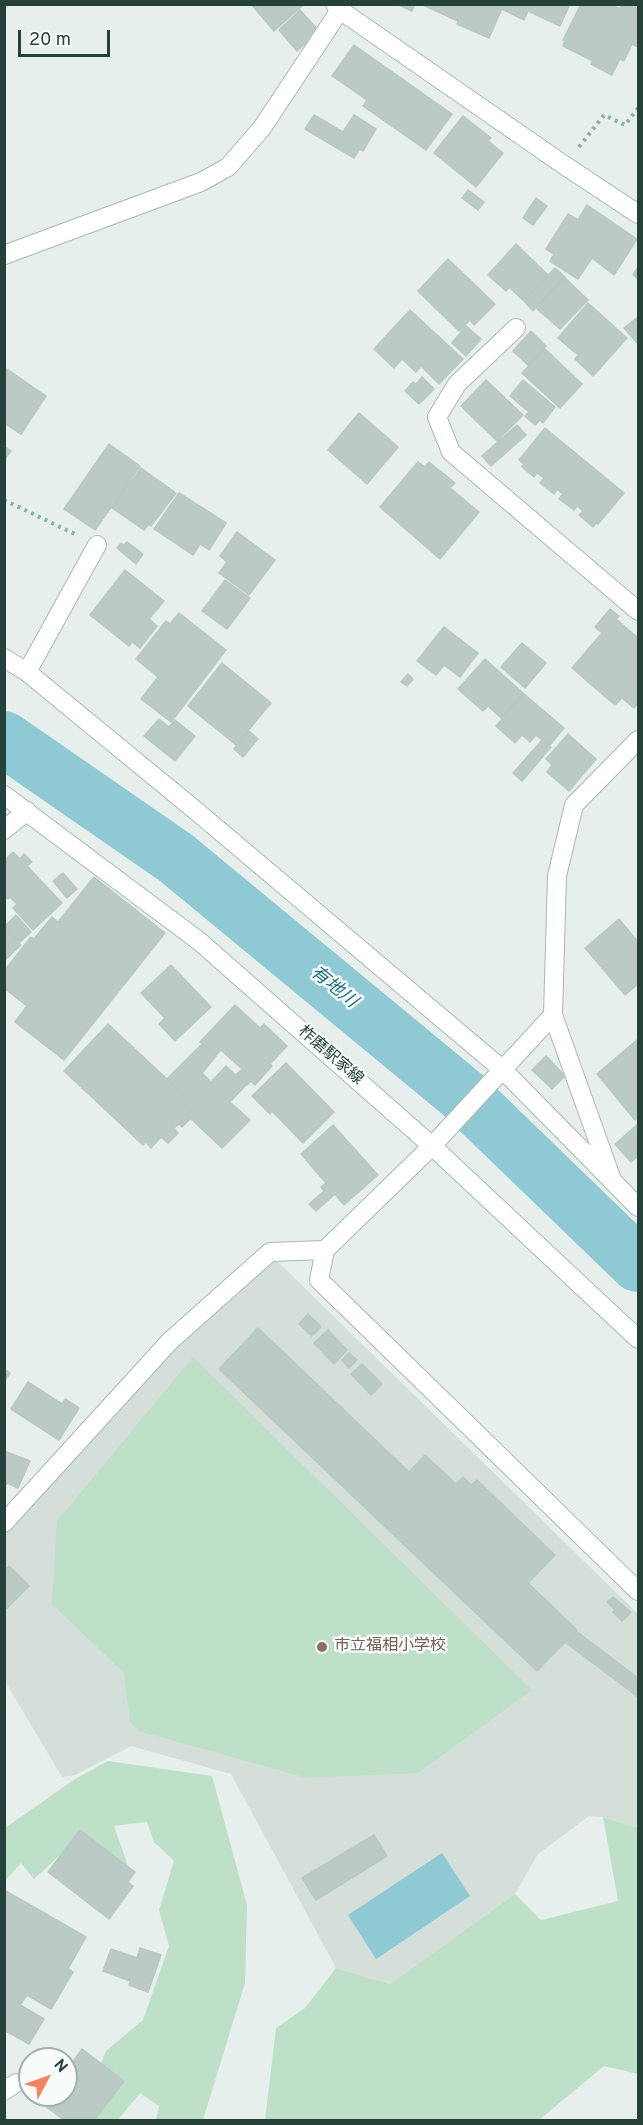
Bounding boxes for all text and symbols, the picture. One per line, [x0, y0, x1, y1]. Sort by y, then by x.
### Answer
scale bar [21, 18, 112, 56]
text: 20 m [29, 29, 71, 52]
water label: 有地川 [305, 963, 361, 1013]
street label: 柞磨駅家線 [294, 1023, 366, 1089]
place label: 市立福相小学校 [334, 1637, 446, 1657]
marker: 市立福相小学校 [315, 1640, 329, 1654]
north arrow [18, 2047, 78, 2107]
text: N [49, 2056, 71, 2077]

